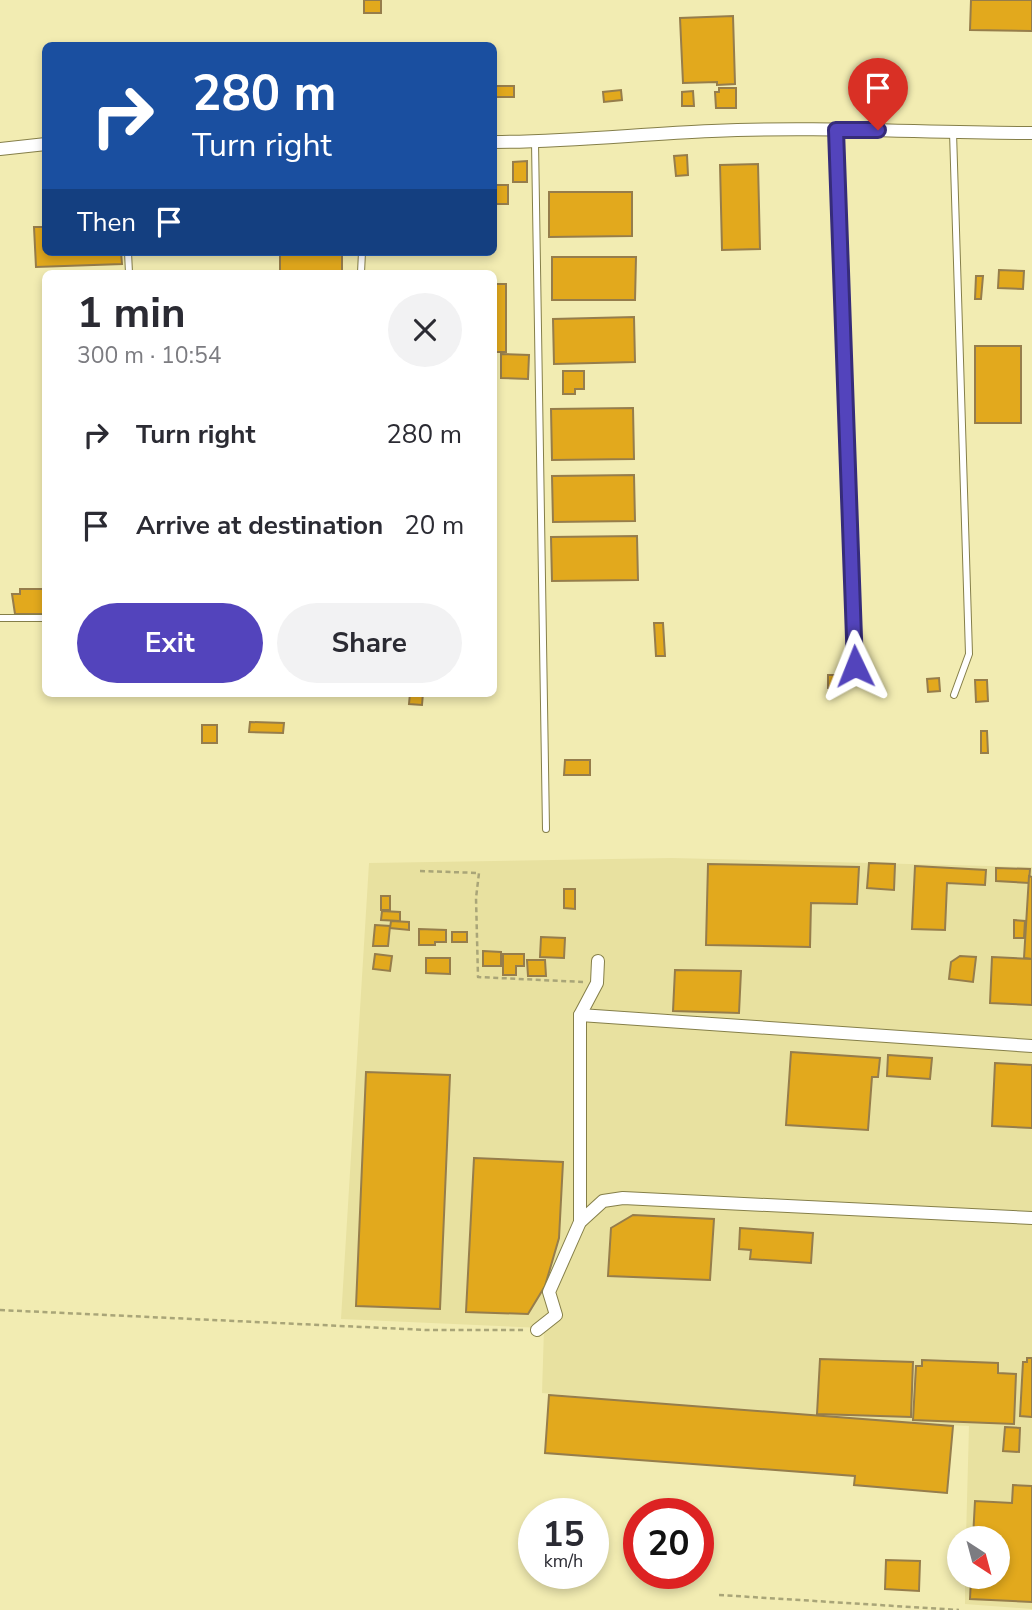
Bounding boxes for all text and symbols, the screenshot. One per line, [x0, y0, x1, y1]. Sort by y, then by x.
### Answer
pin [848, 58, 908, 130]
text: 280 m [192, 60, 336, 127]
icon: arrive [859, 69, 897, 107]
icon: right [77, 70, 168, 161]
text: Turn right [192, 124, 332, 167]
icon: arrive [150, 203, 188, 241]
text: Then [77, 205, 136, 240]
text: 1 min [77, 285, 186, 342]
button: close [388, 293, 462, 367]
text: 300 m · 10:54 [77, 340, 222, 371]
icon: right [77, 416, 115, 454]
text: Turn right [136, 417, 255, 452]
text: 280 m [386, 417, 462, 452]
icon: arrive [77, 507, 115, 545]
text: Arrive at destination [136, 508, 383, 543]
text: 20 m [404, 508, 464, 543]
button: Exit [77, 603, 263, 683]
button: Share [277, 603, 462, 683]
position arrow [818, 629, 892, 703]
speed limit sign: 20 [623, 1498, 714, 1589]
text: 15 [542, 1511, 585, 1558]
north arrow [947, 1526, 1010, 1589]
map controls [947, 1526, 1010, 1589]
text: km/h [544, 1549, 583, 1573]

